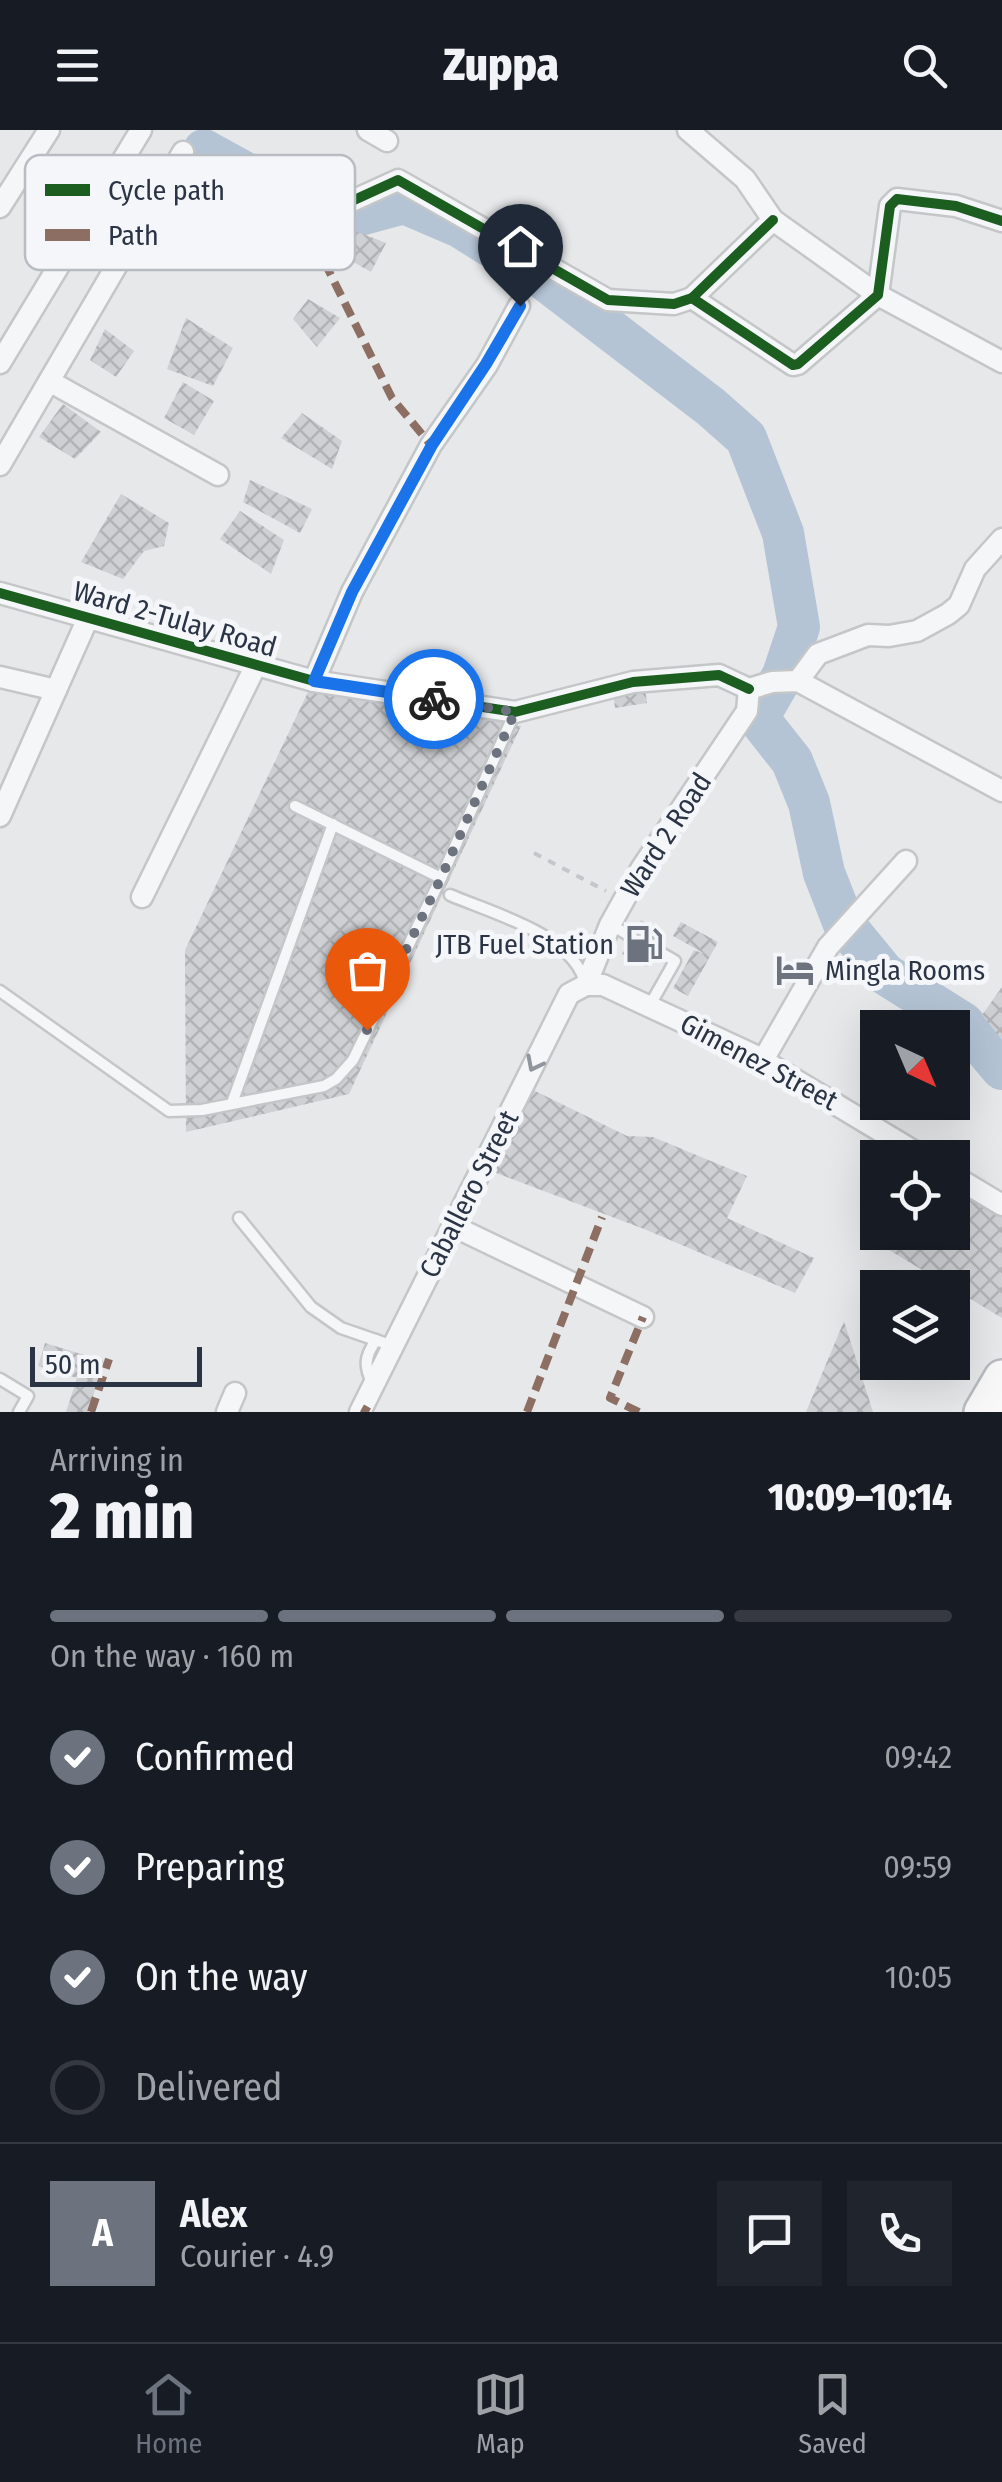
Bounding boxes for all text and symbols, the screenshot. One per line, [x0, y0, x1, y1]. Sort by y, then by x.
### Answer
icon: menu [50, 38, 105, 93]
text: Zuppa [443, 38, 559, 92]
icon: search [897, 38, 952, 93]
legend [25, 155, 355, 270]
text: Cycle path [108, 174, 225, 207]
pin [478, 204, 563, 307]
text: Path [108, 219, 159, 252]
icon: home [493, 219, 548, 274]
street label: Ward 2-Tulay Road [70, 574, 280, 664]
courier [384, 649, 484, 749]
icon: bike [407, 672, 462, 727]
street label: Ward 2 Road [614, 767, 718, 903]
fuel station icon: JTB Fuel Station [623, 923, 665, 965]
pin [325, 928, 410, 1031]
place label: JTB Fuel Station [436, 928, 614, 961]
icon: bag [340, 943, 395, 998]
hotel icon: Mingla Rooms [774, 949, 816, 991]
place label: Mingla Rooms [825, 954, 985, 987]
street label: Gimenez Street [675, 1007, 844, 1118]
north arrow [860, 1010, 970, 1120]
map controls [860, 1010, 970, 1380]
one-way arrow [527, 1053, 546, 1071]
street label: Caballero Street [413, 1104, 526, 1283]
button: locate [860, 1140, 970, 1250]
button: layers [860, 1270, 970, 1380]
scale bar [30, 1342, 202, 1386]
text: 50 m [45, 1348, 101, 1381]
text: Arriving in [50, 1441, 184, 1479]
text: 10:09–10:14 [768, 1474, 952, 1520]
text: 2 min [50, 1477, 194, 1555]
text: On the way · 160 m [50, 1637, 294, 1675]
icon: check [50, 1730, 105, 1785]
text: Confirmed [135, 1734, 295, 1780]
text: 09:42 [884, 1738, 952, 1776]
icon: check [50, 1840, 105, 1895]
text: Preparing [135, 1844, 284, 1890]
text: 09:59 [883, 1848, 952, 1886]
icon: check [50, 1950, 105, 2005]
text: On the way [135, 1954, 307, 2000]
text: 10:05 [885, 1958, 952, 1996]
text: Delivered [135, 2064, 282, 2110]
button: chat [717, 2181, 822, 2286]
button: phone [847, 2181, 952, 2286]
text: Alex [180, 2191, 247, 2237]
text: A [92, 2210, 113, 2256]
text: Courier · 4.9 [180, 2237, 334, 2275]
tab: Home [135, 2367, 202, 2460]
tab: Map [473, 2367, 528, 2460]
tab: Saved [798, 2367, 867, 2460]

